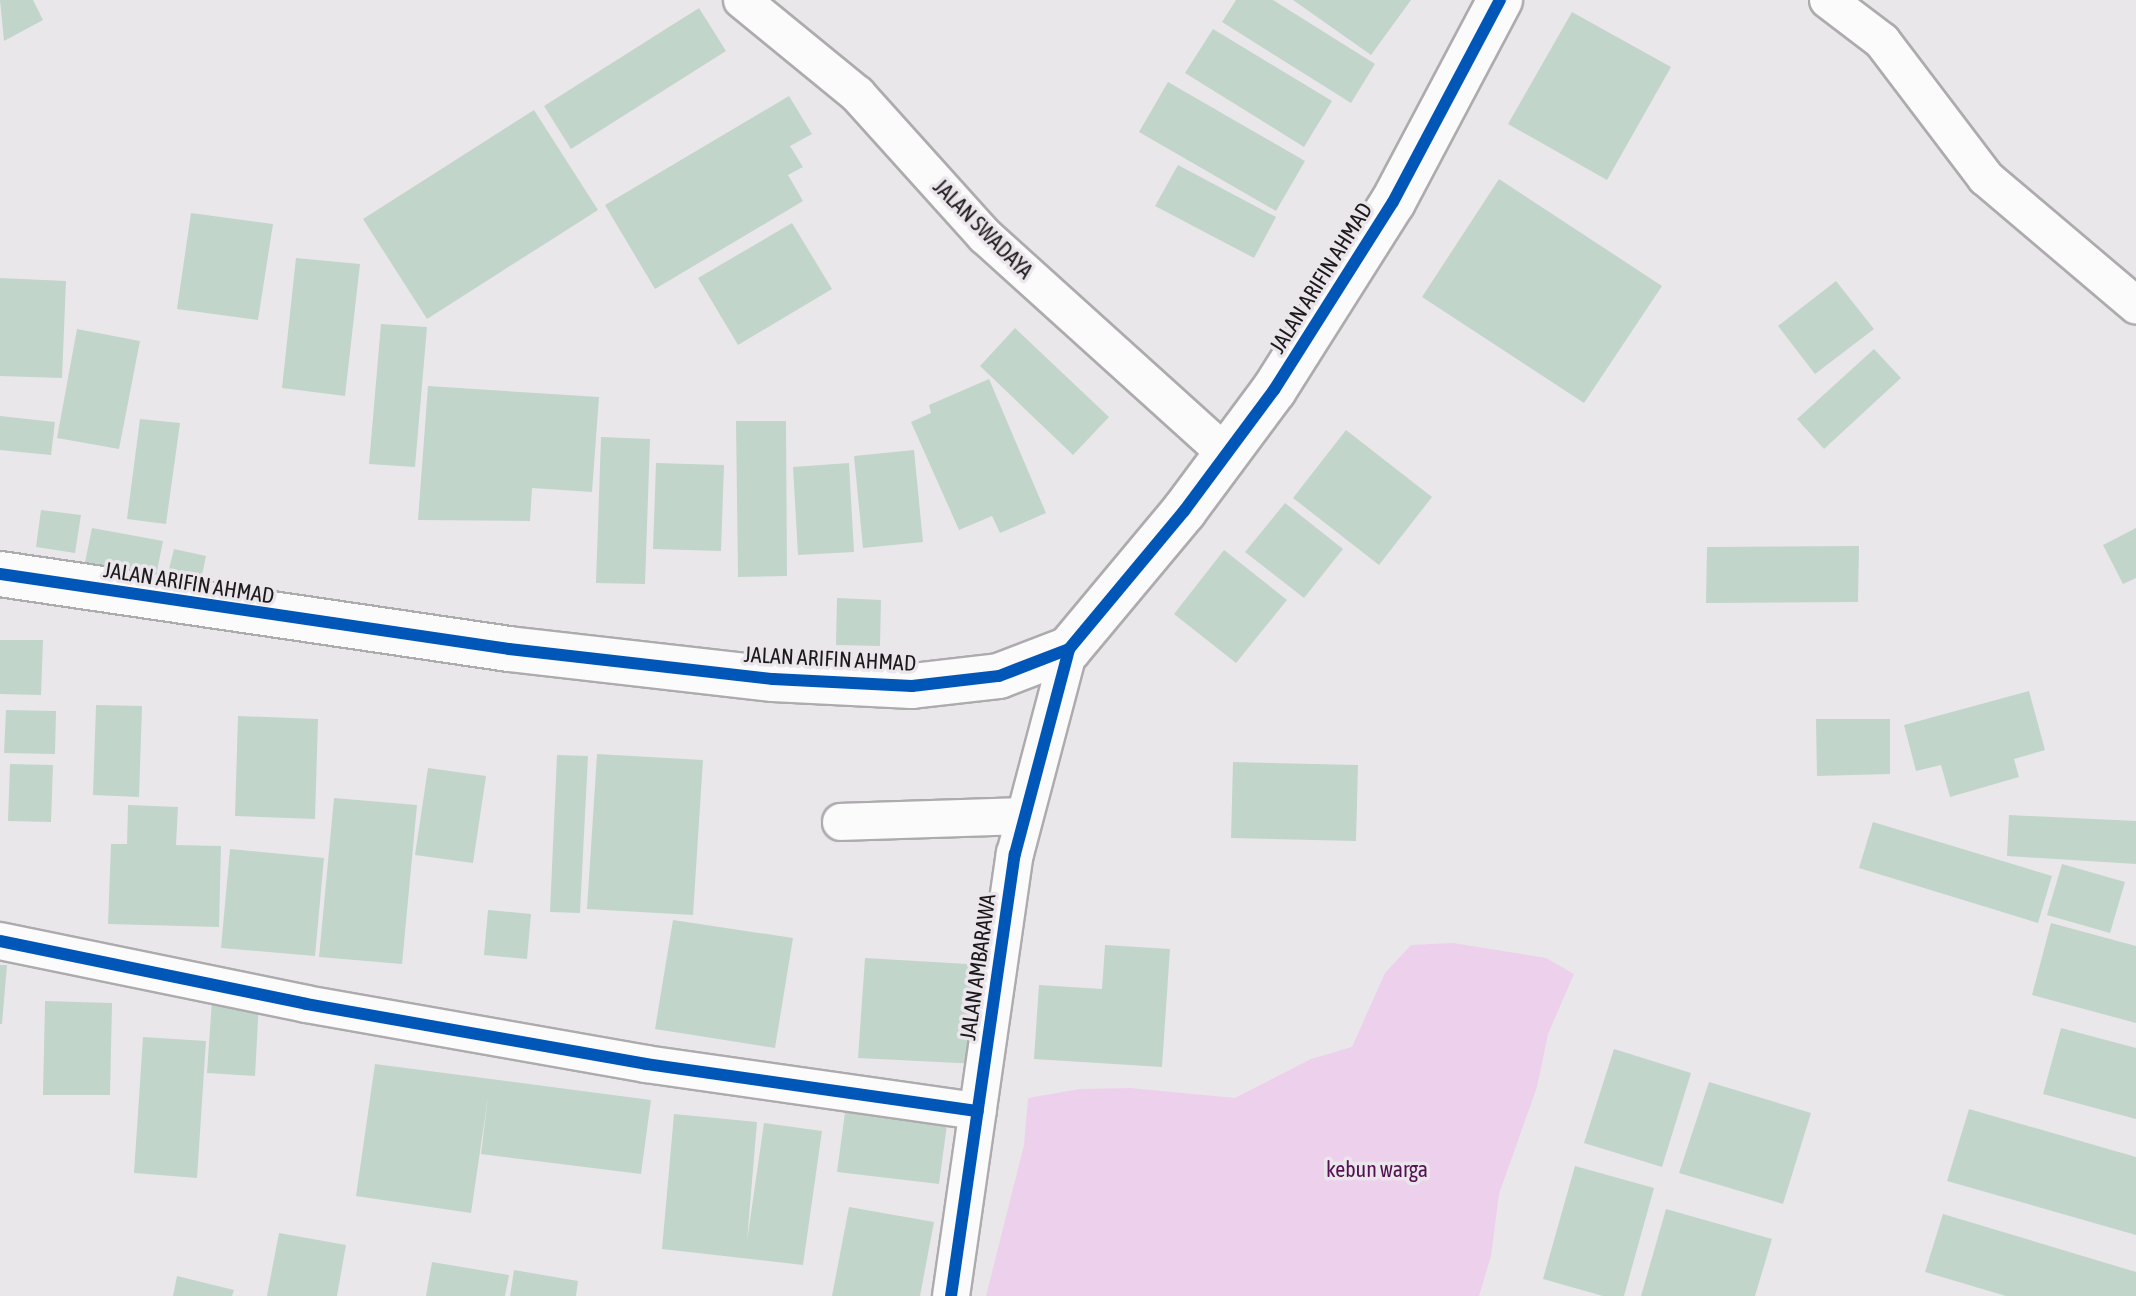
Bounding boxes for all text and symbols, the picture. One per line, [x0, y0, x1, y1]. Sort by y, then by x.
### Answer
street label: JALAN SWADAYA [928, 174, 1038, 284]
street label: JALAN ARIFIN AHMAD [1264, 198, 1378, 358]
street label: JALAN ARIFIN AHMAD [102, 556, 276, 610]
street label: JALAN ARIFIN AHMAD [743, 641, 917, 677]
street label: JALAN AMBARAWA [955, 892, 1001, 1042]
park label: kebun warga [1326, 1157, 1428, 1183]

